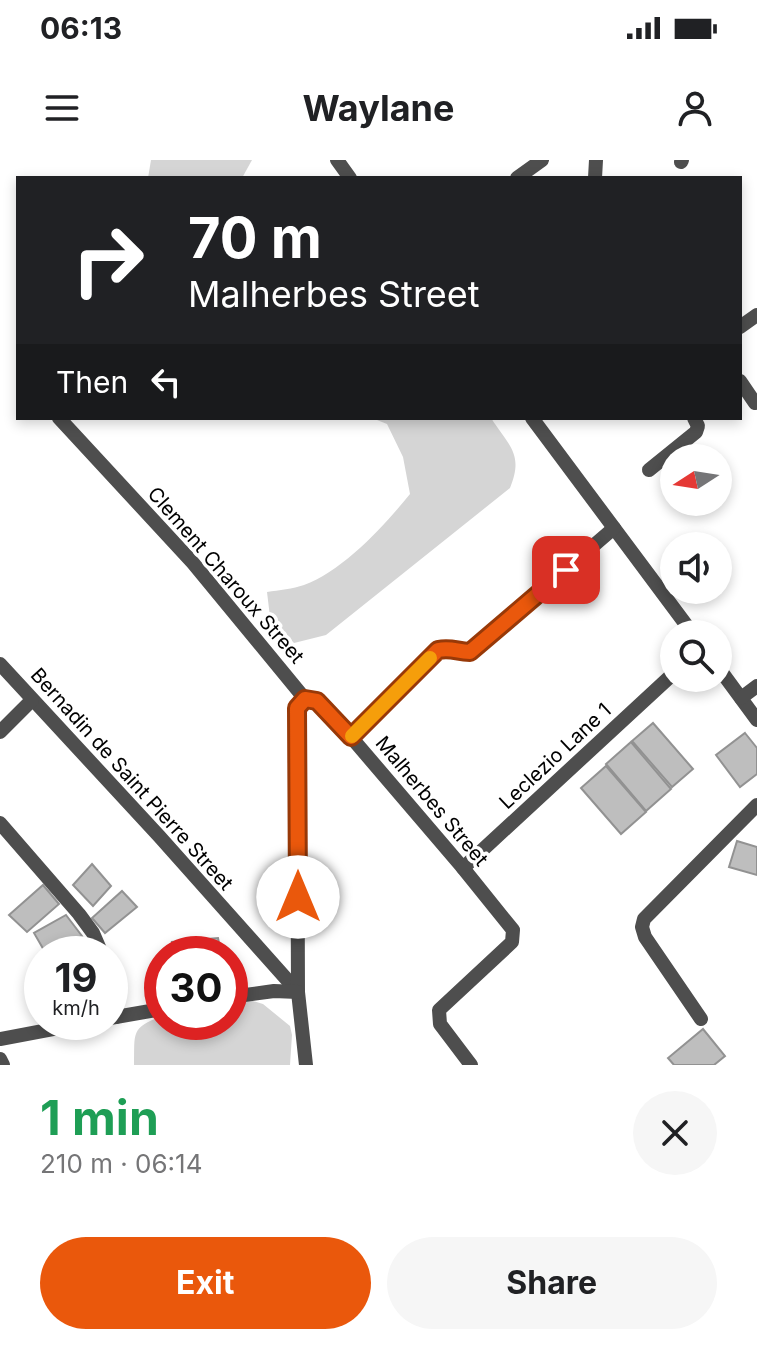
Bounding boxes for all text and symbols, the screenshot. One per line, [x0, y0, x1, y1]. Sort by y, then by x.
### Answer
text: 06:13 [40, 10, 122, 46]
icon: menu [40, 86, 84, 130]
text: Waylane [303, 86, 454, 130]
icon: person [673, 86, 717, 130]
text: 70 m [188, 204, 322, 272]
icon: right [56, 208, 160, 312]
text: Malherbes Street [188, 272, 480, 316]
icon: left [144, 360, 188, 404]
text: Then [56, 364, 128, 400]
north arrow [660, 444, 732, 516]
map controls [660, 444, 732, 692]
street label: Clement Charoux Street [143, 482, 309, 668]
button: sound [660, 532, 732, 604]
pin [532, 536, 600, 604]
icon: arrive [544, 548, 588, 592]
button: search [660, 620, 732, 692]
street label: Bernadin de Saint Pierre Street [26, 663, 238, 895]
street label: Leclezio Lane 1 [494, 698, 616, 814]
street label: Malherbes Street [371, 731, 494, 871]
position arrow [256, 855, 340, 939]
speed limit sign: 30 [144, 936, 248, 1040]
text: 19 [54, 953, 98, 1002]
text: km/h [52, 996, 100, 1020]
text: 1 min [40, 1088, 159, 1147]
button: close [633, 1091, 717, 1175]
text: 210 m · 06:14 [40, 1148, 202, 1179]
button: Exit [40, 1237, 371, 1329]
button: Share [387, 1237, 717, 1329]

